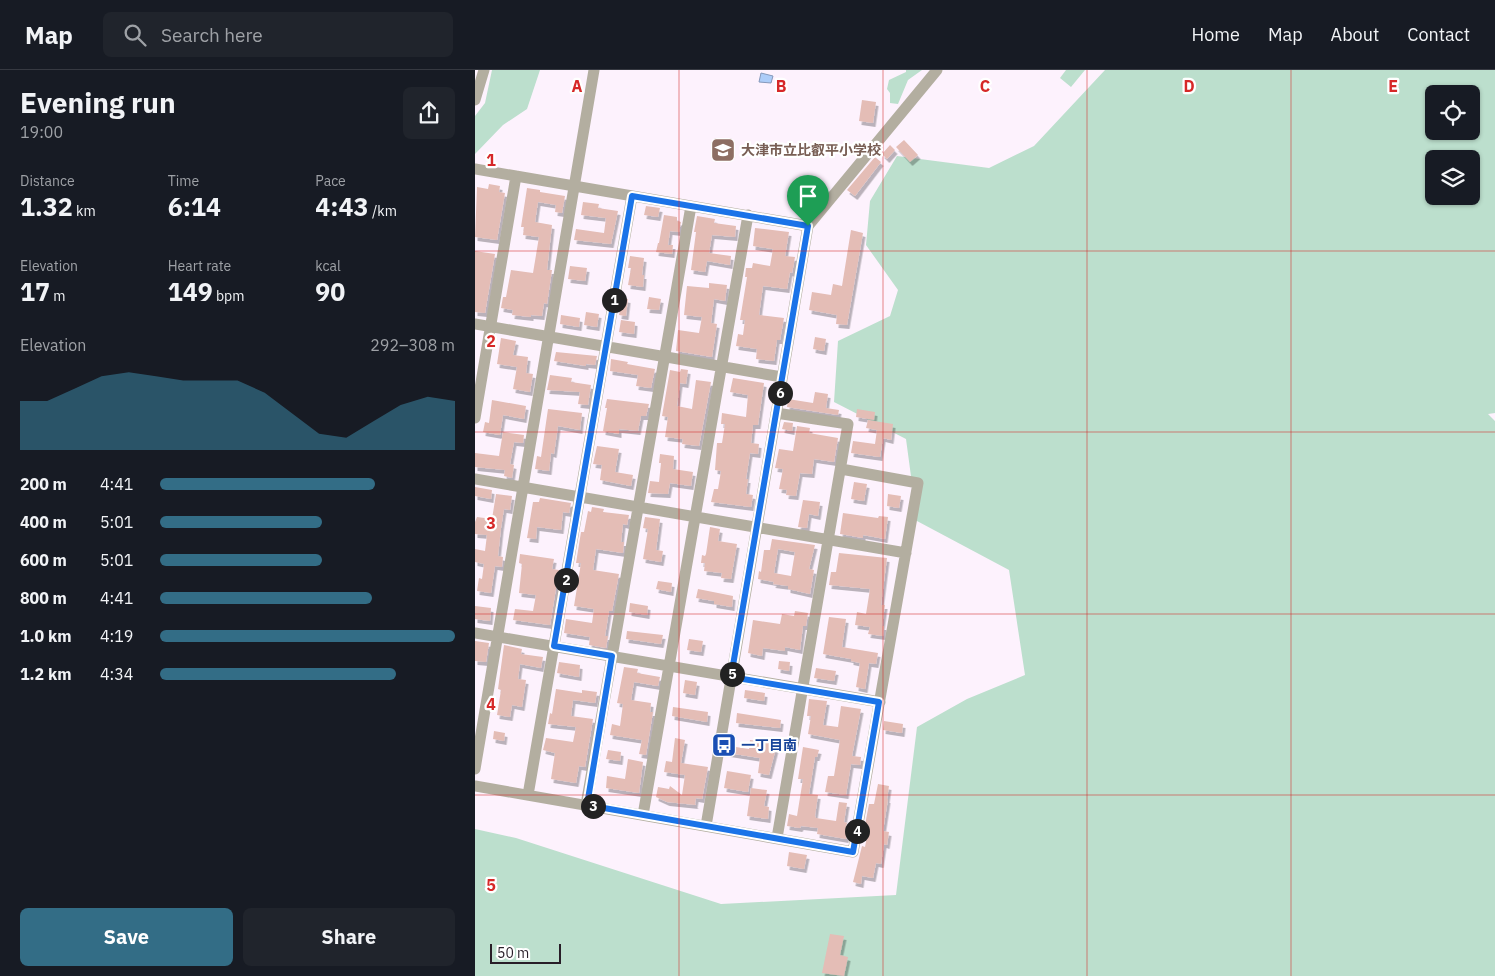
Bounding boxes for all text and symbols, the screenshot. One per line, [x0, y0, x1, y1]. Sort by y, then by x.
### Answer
search box [103, 12, 453, 57]
text: Map [25, 19, 73, 51]
icon: search [121, 21, 149, 49]
text: Search here [161, 23, 263, 47]
text: Home [1192, 23, 1240, 46]
text: Map [1268, 23, 1303, 46]
text: About [1331, 23, 1379, 46]
text: Contact [1407, 23, 1470, 46]
text: A [572, 76, 583, 96]
text: B [776, 76, 787, 96]
text: C [980, 76, 990, 96]
text: D [1183, 76, 1195, 96]
text: E [1388, 76, 1398, 96]
text: Evening run [20, 84, 176, 121]
map controls [1425, 85, 1480, 205]
button: locate [1425, 85, 1480, 140]
button: share [403, 87, 455, 139]
text: 19:00 [20, 122, 63, 142]
school or university icon: 大津市立比叡平小学校 [710, 137, 736, 163]
place label: 大津市立比叡平小学校 [741, 141, 881, 159]
text: 1 [486, 150, 496, 170]
button: layers [1425, 150, 1480, 205]
text: Distance [20, 172, 75, 190]
text: Time [168, 172, 199, 190]
text: Pace [315, 172, 346, 190]
pin [787, 175, 829, 226]
icon: arrive [794, 182, 822, 210]
text: 1.32 [20, 190, 73, 223]
text: 6:14 [168, 190, 221, 223]
text: 4:43 [315, 190, 369, 223]
text: km [73, 202, 96, 220]
text: /km [369, 202, 397, 220]
text: Elevation [20, 257, 78, 275]
text: Heart rate [168, 257, 231, 275]
text: kcal [315, 257, 341, 275]
text: 17 [20, 275, 50, 308]
text: 149 [168, 275, 213, 308]
text: 90 [315, 275, 345, 308]
text: m [50, 287, 66, 305]
text: bpm [213, 287, 244, 305]
pin: 1 [601, 288, 627, 312]
text: 1 [610, 291, 619, 309]
text: 2 [486, 331, 496, 351]
text: Elevation [20, 335, 86, 355]
text: 292–308 m [370, 335, 455, 355]
pin: 6 [767, 380, 793, 406]
text: 6 [776, 384, 785, 402]
text: 200 m [20, 474, 67, 494]
text: 4:41 [100, 474, 133, 494]
text: 400 m [20, 512, 67, 532]
text: 5:01 [100, 512, 133, 532]
text: 3 [486, 513, 496, 533]
text: 600 m [20, 550, 67, 570]
text: 5:01 [100, 550, 133, 570]
pin: 2 [553, 568, 579, 592]
text: 2 [562, 571, 571, 589]
text: 800 m [20, 588, 67, 608]
text: 4:41 [100, 588, 133, 608]
text: 1.0 km [20, 626, 71, 646]
text: 4:19 [100, 626, 133, 646]
pin: 5 [719, 662, 745, 686]
text: 1.2 km [20, 664, 71, 684]
text: 4:34 [100, 664, 133, 684]
text: 5 [728, 665, 737, 683]
text: 4 [486, 694, 496, 714]
bus stop icon: 一丁目南 [711, 732, 737, 758]
place label: 一丁目南 [741, 736, 797, 754]
pin: 3 [581, 794, 605, 818]
text: 3 [589, 797, 598, 815]
pin: 4 [845, 818, 869, 844]
text: 4 [853, 822, 862, 840]
text: 5 [486, 875, 496, 895]
button: Save [20, 908, 233, 966]
button: Share [243, 908, 455, 966]
scale bar [490, 941, 561, 964]
text: 50 m [497, 944, 529, 962]

